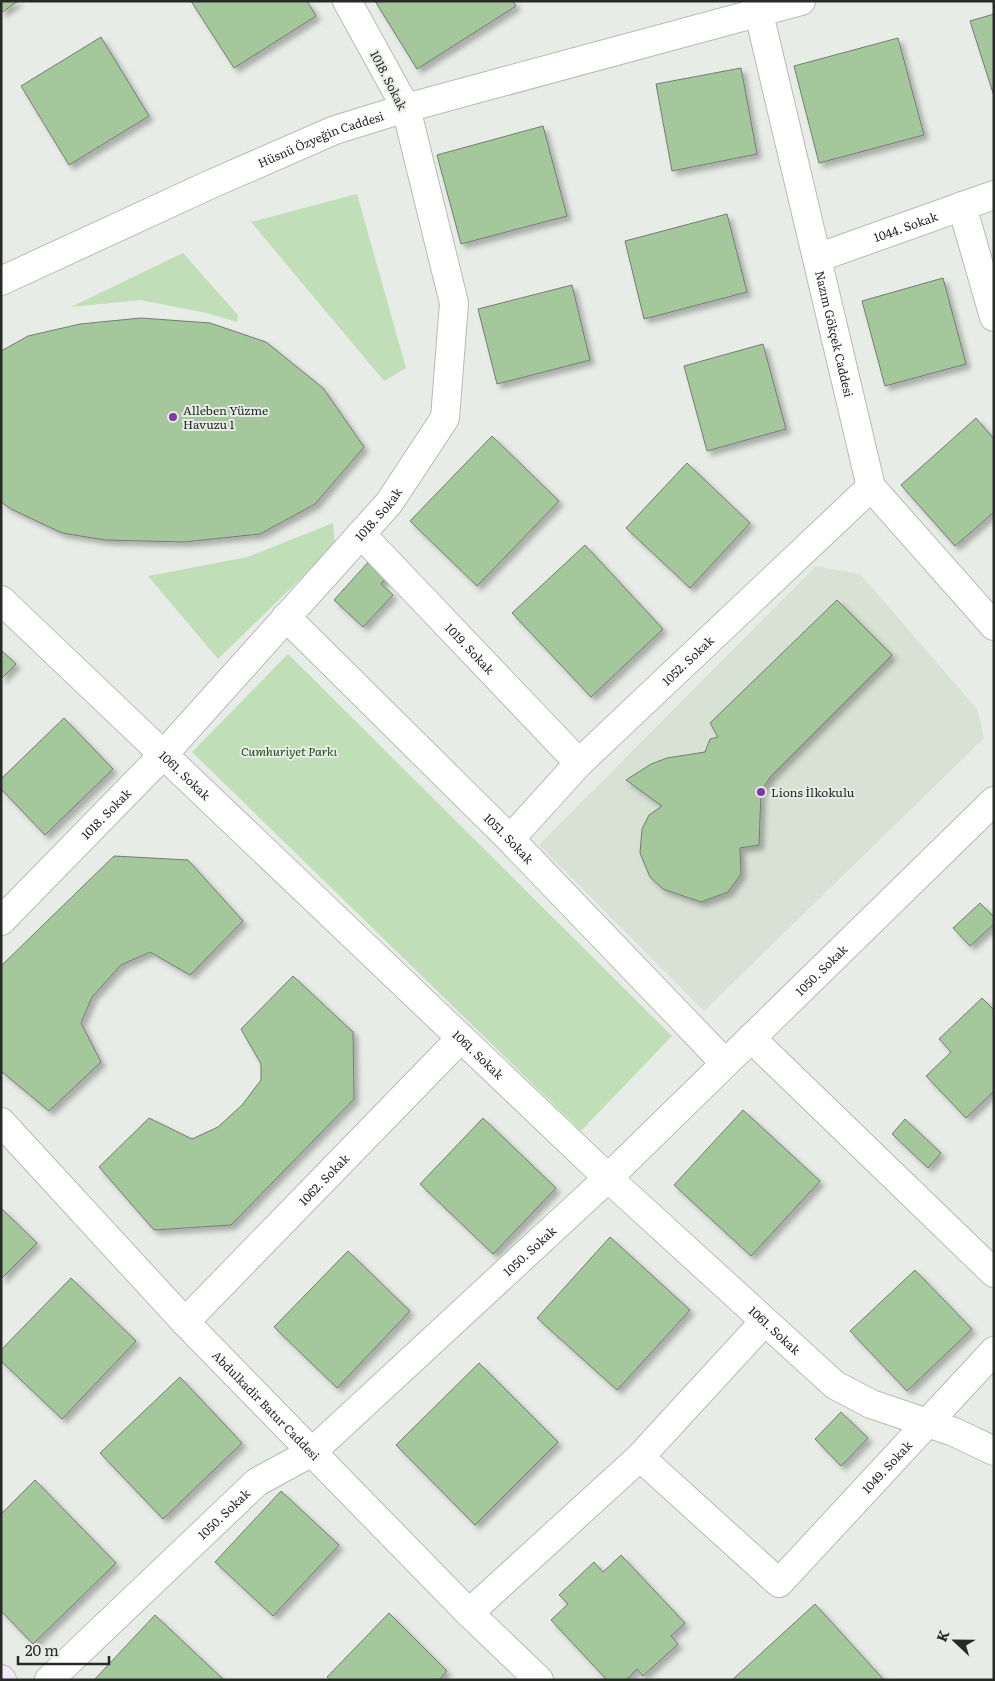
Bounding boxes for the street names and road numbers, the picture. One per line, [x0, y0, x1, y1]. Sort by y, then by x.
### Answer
street label: 1018. Sokak [366, 47, 412, 114]
street label: Hüsnü Özyeğin Caddesi [255, 106, 386, 172]
street label: 1044. Sokak [871, 207, 941, 246]
street label: Nazım Gökçek Caddesi [811, 269, 858, 399]
street label: 1018. Sokak [350, 483, 406, 545]
street label: 1019. Sokak [441, 619, 499, 679]
street label: 1052. Sokak [658, 631, 718, 689]
street label: 1061. Sokak [155, 746, 215, 804]
street label: 1018. Sokak [77, 784, 135, 843]
street label: 1051. Sokak [480, 809, 538, 868]
street label: 1050. Sokak [791, 940, 852, 1000]
street label: 1061. Sokak [449, 1026, 508, 1084]
street label: 1062. Sokak [294, 1149, 354, 1209]
street label: 1050. Sokak [499, 1221, 560, 1280]
street label: 1061. Sokak [745, 1302, 805, 1359]
street label: Abdulkadir Batur Caddesi [208, 1346, 324, 1464]
street label: 1049. Sokak [858, 1436, 916, 1497]
street label: 1050. Sokak [193, 1484, 254, 1543]

